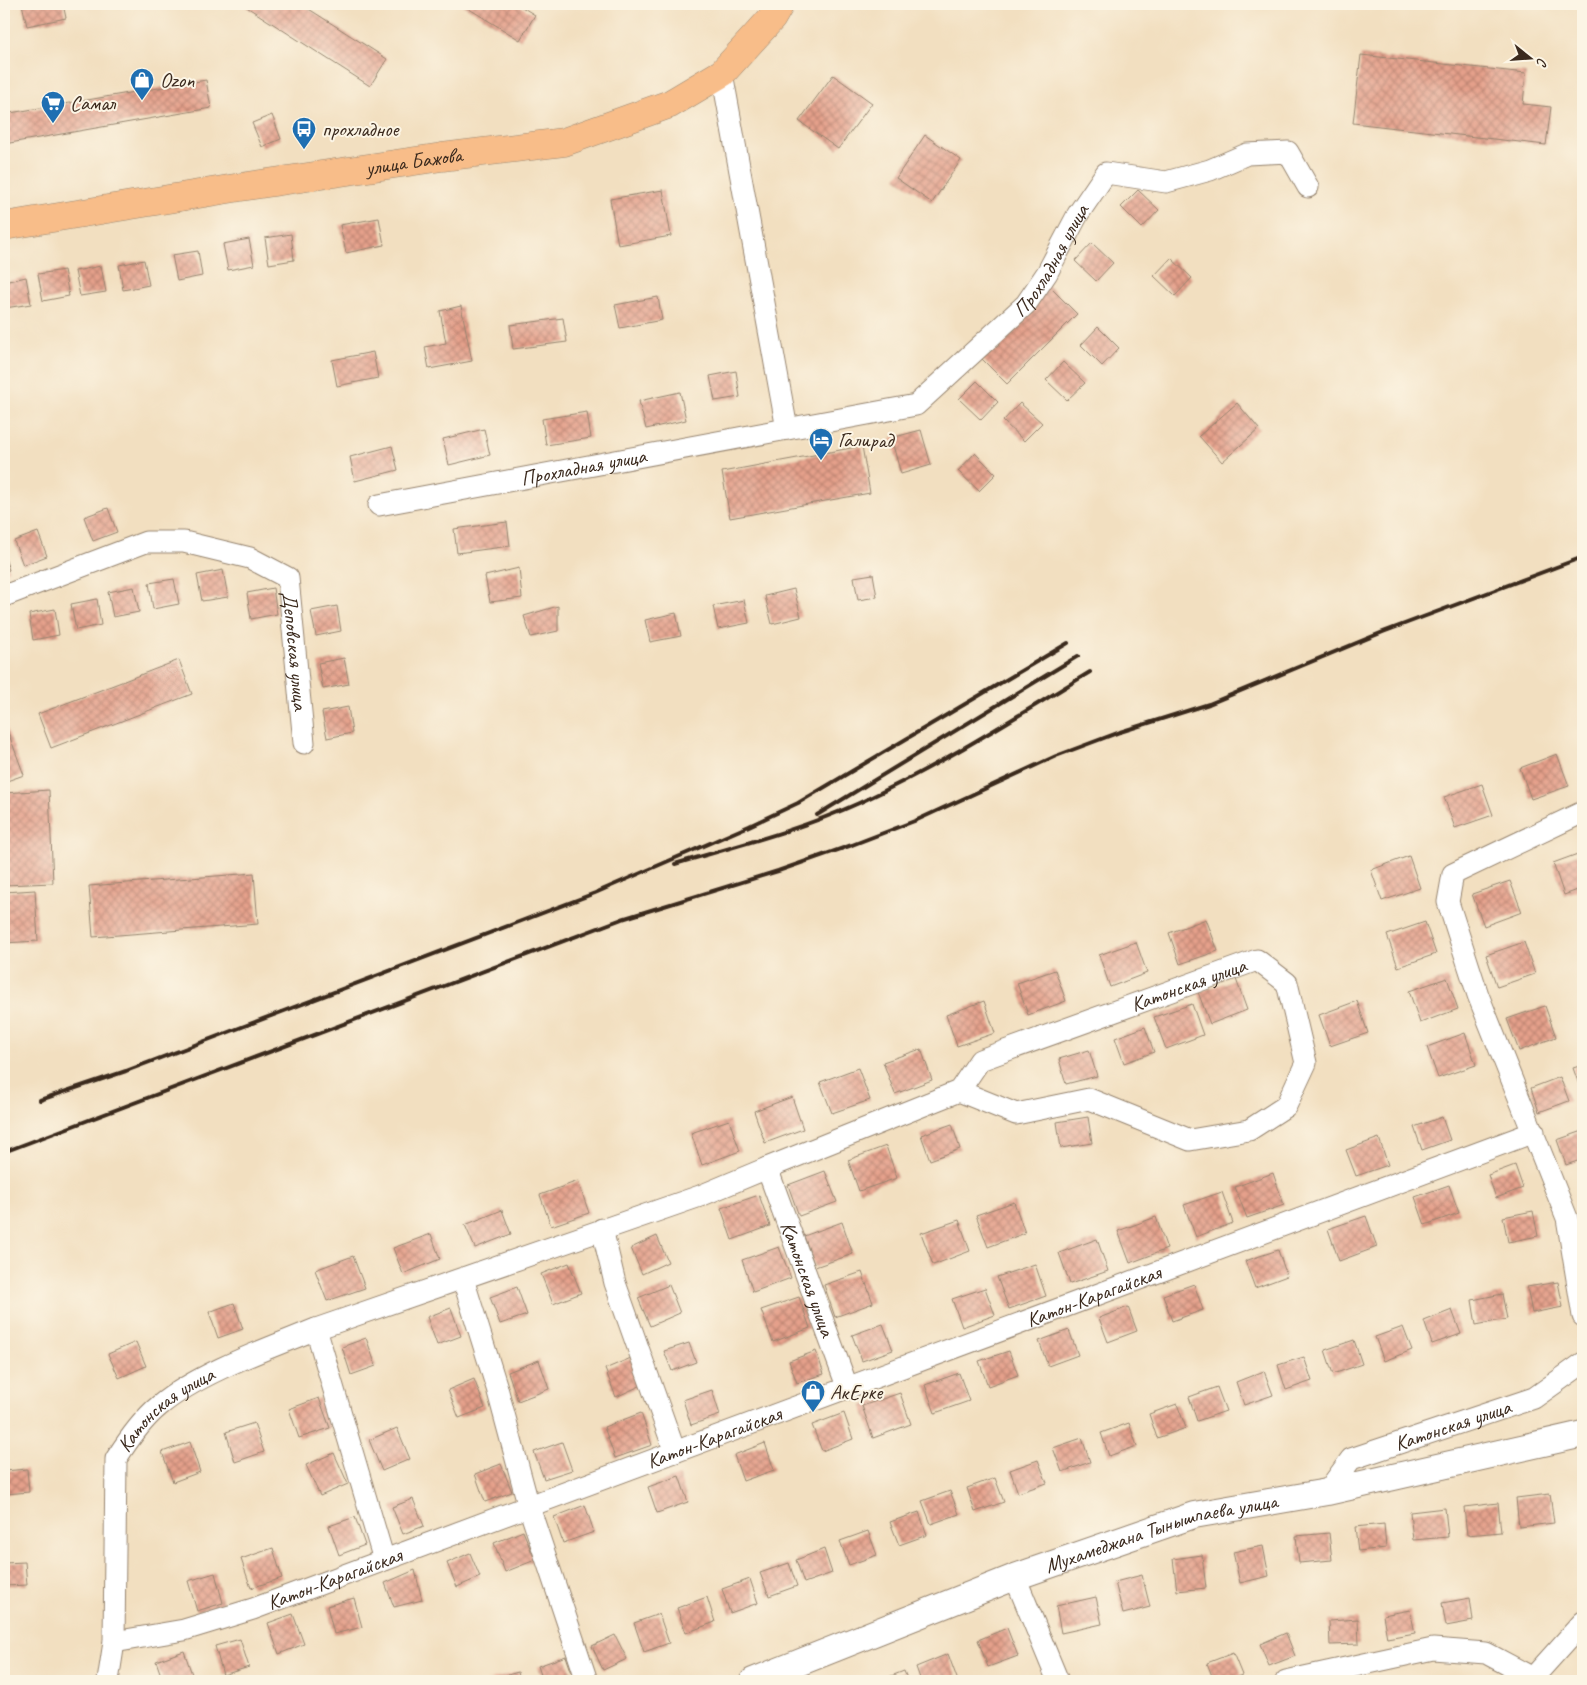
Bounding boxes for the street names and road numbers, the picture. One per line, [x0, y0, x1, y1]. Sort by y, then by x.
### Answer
street label: улица Бажова [362, 141, 466, 182]
street label: Прохладная улица [1008, 197, 1095, 322]
street label: Прохладная улица [519, 442, 650, 491]
street label: Деповская улица [276, 590, 314, 713]
street label: Катонская улица [1127, 951, 1251, 1017]
street label: Катонская улица [775, 1218, 841, 1342]
street label: Катон-Карагайская [1023, 1259, 1166, 1333]
street label: Катонская улица [111, 1360, 220, 1457]
street label: Катонская улица [1391, 1393, 1516, 1457]
street label: Катон-Карагайская [643, 1400, 786, 1474]
street label: Мухамеджана Тынышпаева улица [1041, 1487, 1282, 1579]
street label: Катон-Карагайская [264, 1541, 407, 1616]

